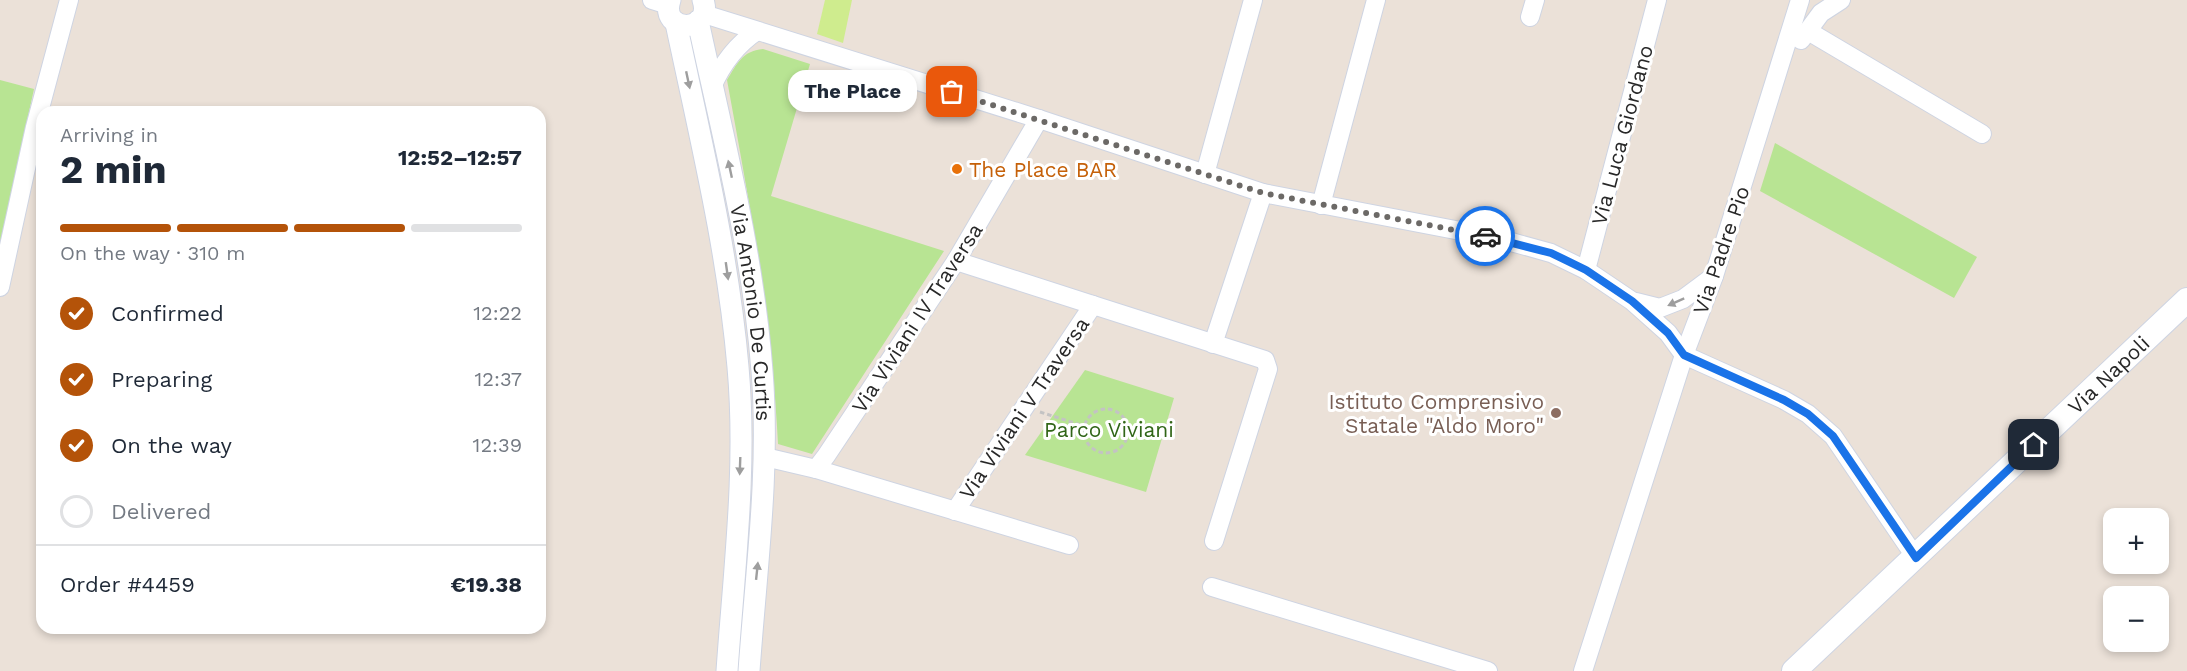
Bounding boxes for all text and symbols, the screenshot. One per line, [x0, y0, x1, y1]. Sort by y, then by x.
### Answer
street label: Via Luca Giordano [1586, 42, 1658, 228]
pin [926, 66, 977, 117]
one-way arrow [684, 71, 694, 89]
callout: The Place [787, 71, 916, 113]
icon: bag [935, 75, 968, 108]
text: The Place [804, 79, 901, 103]
text: Arriving in [60, 123, 158, 147]
text: 12:52–12:57 [398, 145, 522, 170]
text: 2 min [60, 147, 167, 192]
place label: The Place BAR [969, 157, 1117, 182]
one-way arrow [725, 159, 734, 178]
marker: The Place BAR [950, 162, 964, 176]
street label: Via Padre Pio [1687, 183, 1755, 317]
street label: Via Antonio De Curtis [726, 202, 777, 421]
courier [1455, 206, 1515, 266]
street label: Via Viviani IV Traversa [846, 218, 988, 418]
icon: car [1469, 220, 1502, 253]
text: On the way · 310 m [60, 241, 245, 265]
one-way arrow [722, 262, 731, 281]
icon: check [60, 297, 93, 330]
one-way arrow [1667, 297, 1684, 306]
text: Confirmed [111, 301, 224, 326]
text: 12:22 [473, 301, 522, 325]
street label: Via Viviani V Traversa [954, 312, 1094, 504]
street label: Via Napoli [2062, 330, 2154, 419]
icon: check [60, 363, 93, 396]
text: Preparing [111, 367, 212, 392]
text: 12:37 [475, 367, 522, 391]
place label: Istituto Comprensivo Statale "Aldo Moro" [1328, 389, 1544, 438]
marker: Istituto Comprensivo Statale "Aldo Moro" [1549, 406, 1563, 420]
park label: Parco Viviani [1044, 417, 1174, 442]
pin [2008, 419, 2059, 470]
icon: home [2017, 428, 2050, 461]
icon: check [60, 429, 93, 462]
text: On the way [111, 433, 232, 458]
text: 12:39 [473, 433, 522, 457]
one-way arrow [736, 456, 745, 475]
text: Delivered [111, 499, 211, 524]
map controls [2103, 508, 2169, 652]
button: + [2103, 508, 2169, 574]
one-way arrow [752, 561, 762, 580]
text: Order #4459 [60, 572, 195, 597]
text: €19.38 [450, 572, 522, 597]
button: − [2103, 586, 2169, 652]

